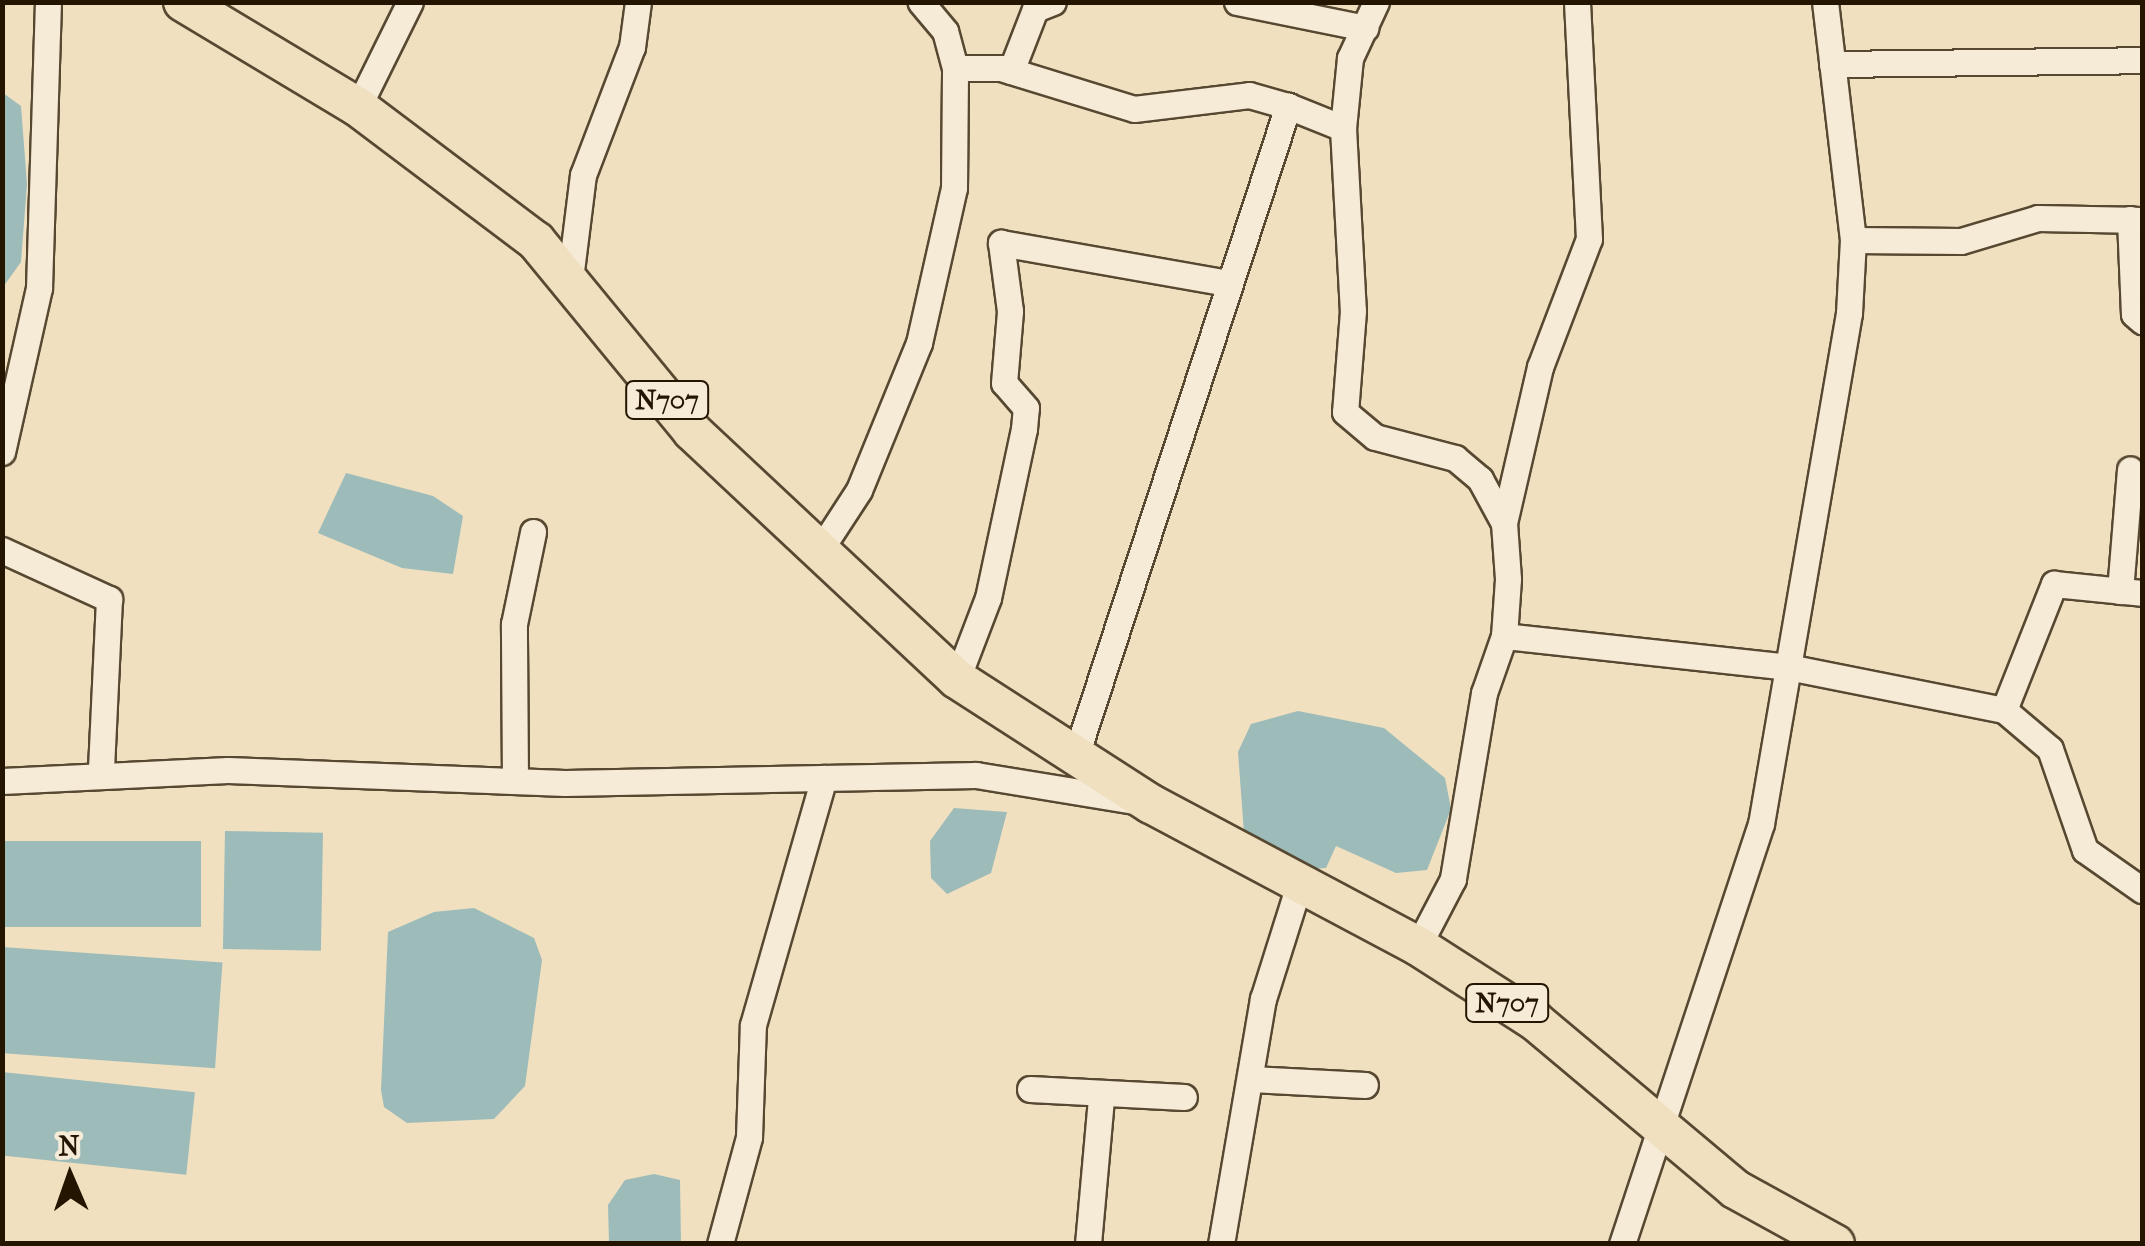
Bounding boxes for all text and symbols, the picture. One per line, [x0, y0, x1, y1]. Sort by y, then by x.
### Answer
road number: N707 [624, 377, 710, 423]
road number: N707 [1464, 980, 1550, 1026]
north arrow [20, 1126, 120, 1226]
text: N [58, 1129, 80, 1162]

